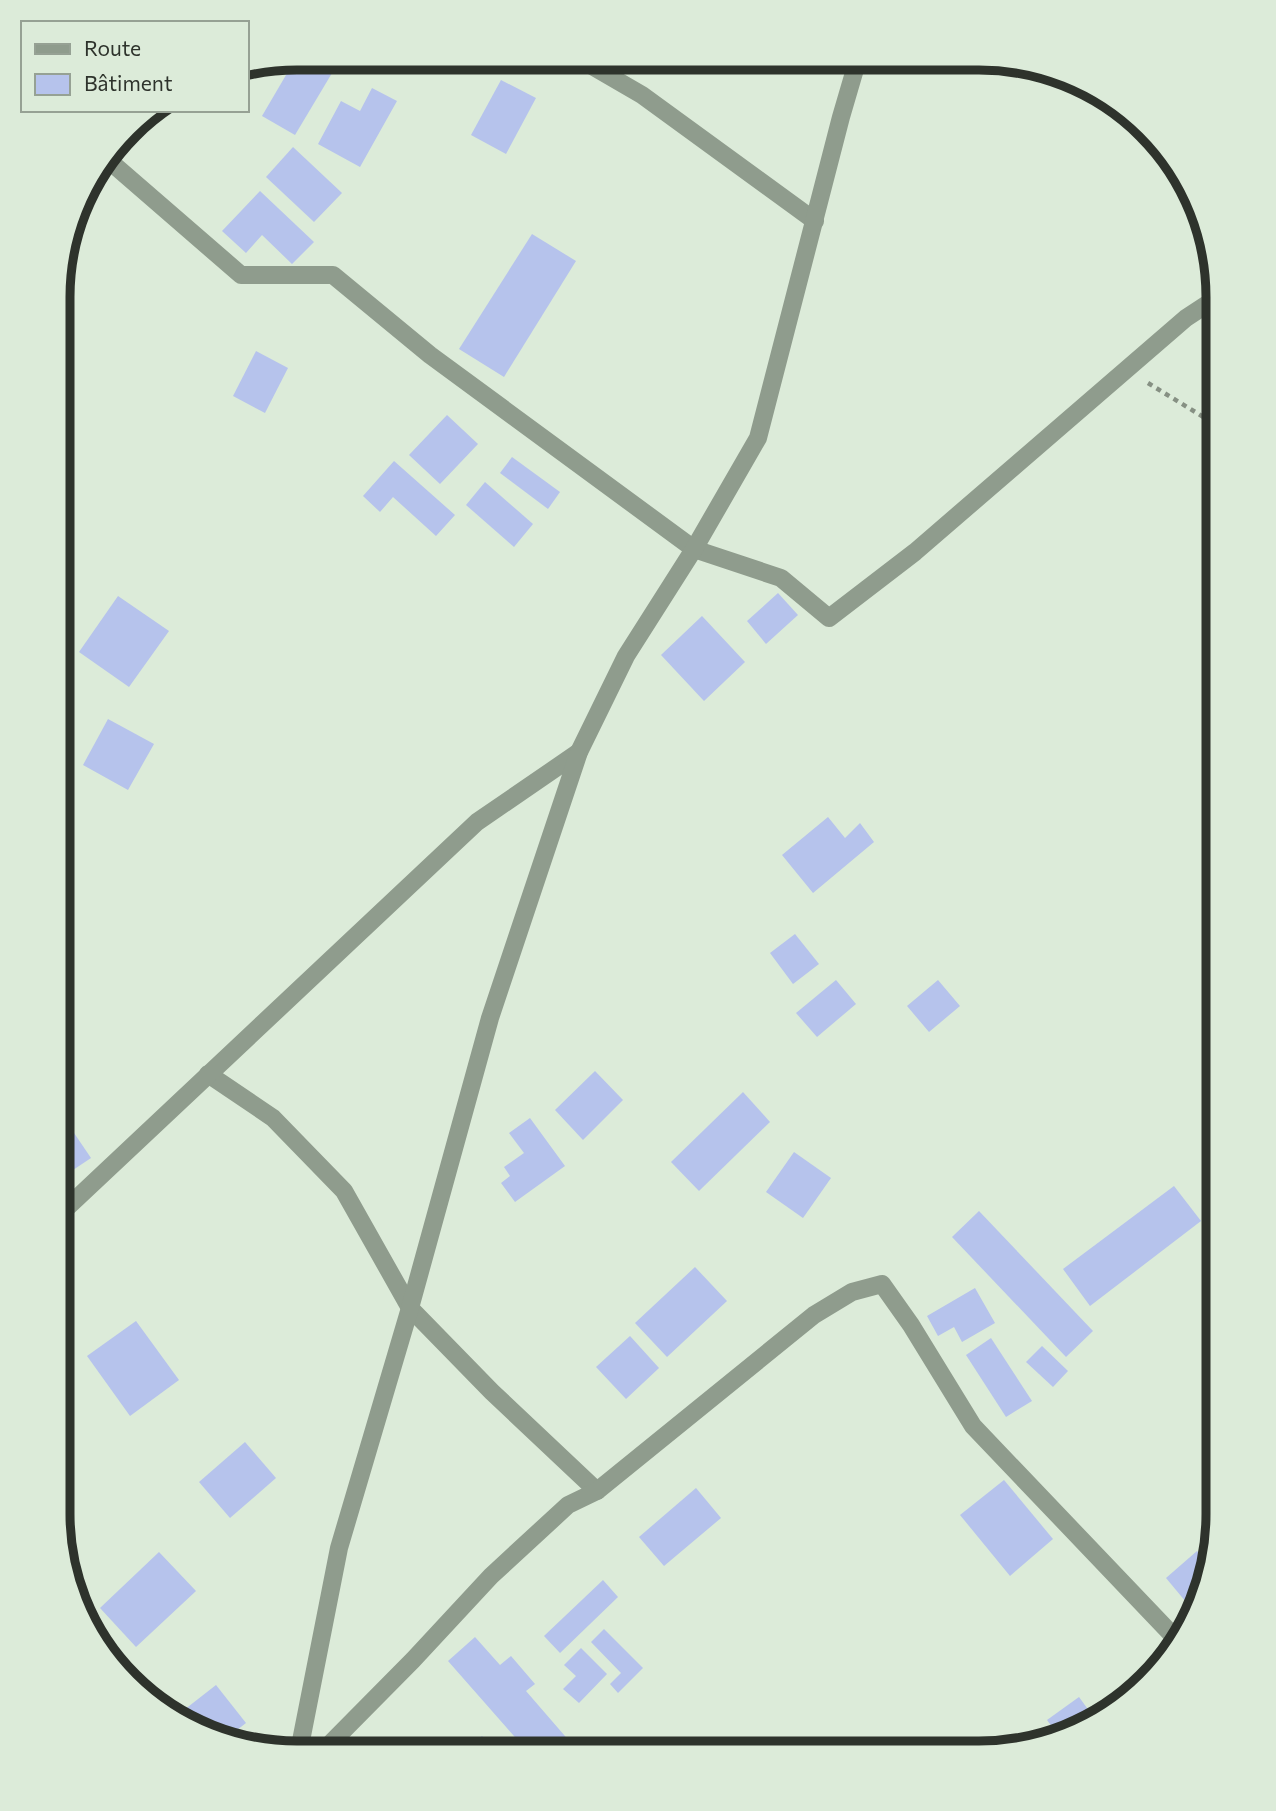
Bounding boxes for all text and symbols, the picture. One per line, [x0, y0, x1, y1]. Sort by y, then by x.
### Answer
legend [21, 21, 248, 112]
text: Route [84, 35, 141, 60]
text: Bâtiment [84, 70, 173, 95]

